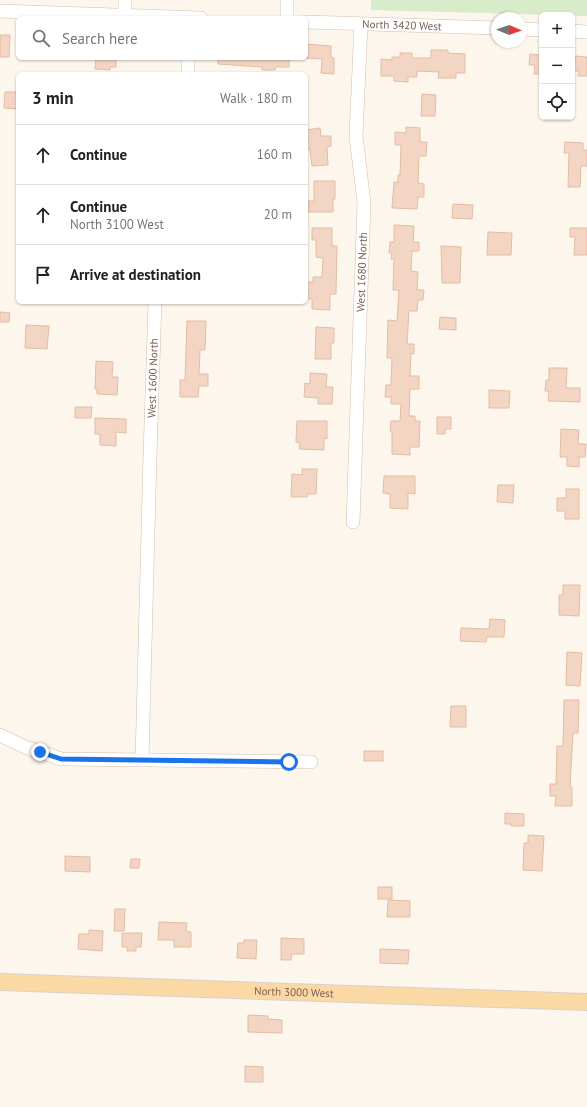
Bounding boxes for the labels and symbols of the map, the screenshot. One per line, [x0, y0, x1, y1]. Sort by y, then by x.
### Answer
north arrow [491, 12, 527, 48]
street label: North 3420 West [362, 17, 442, 33]
street label: West 1680 North [353, 232, 370, 312]
street label: West 1600 North [144, 338, 161, 418]
route end [31, 743, 49, 761]
route start [280, 753, 298, 771]
street label: North 3000 West [254, 984, 334, 1000]

